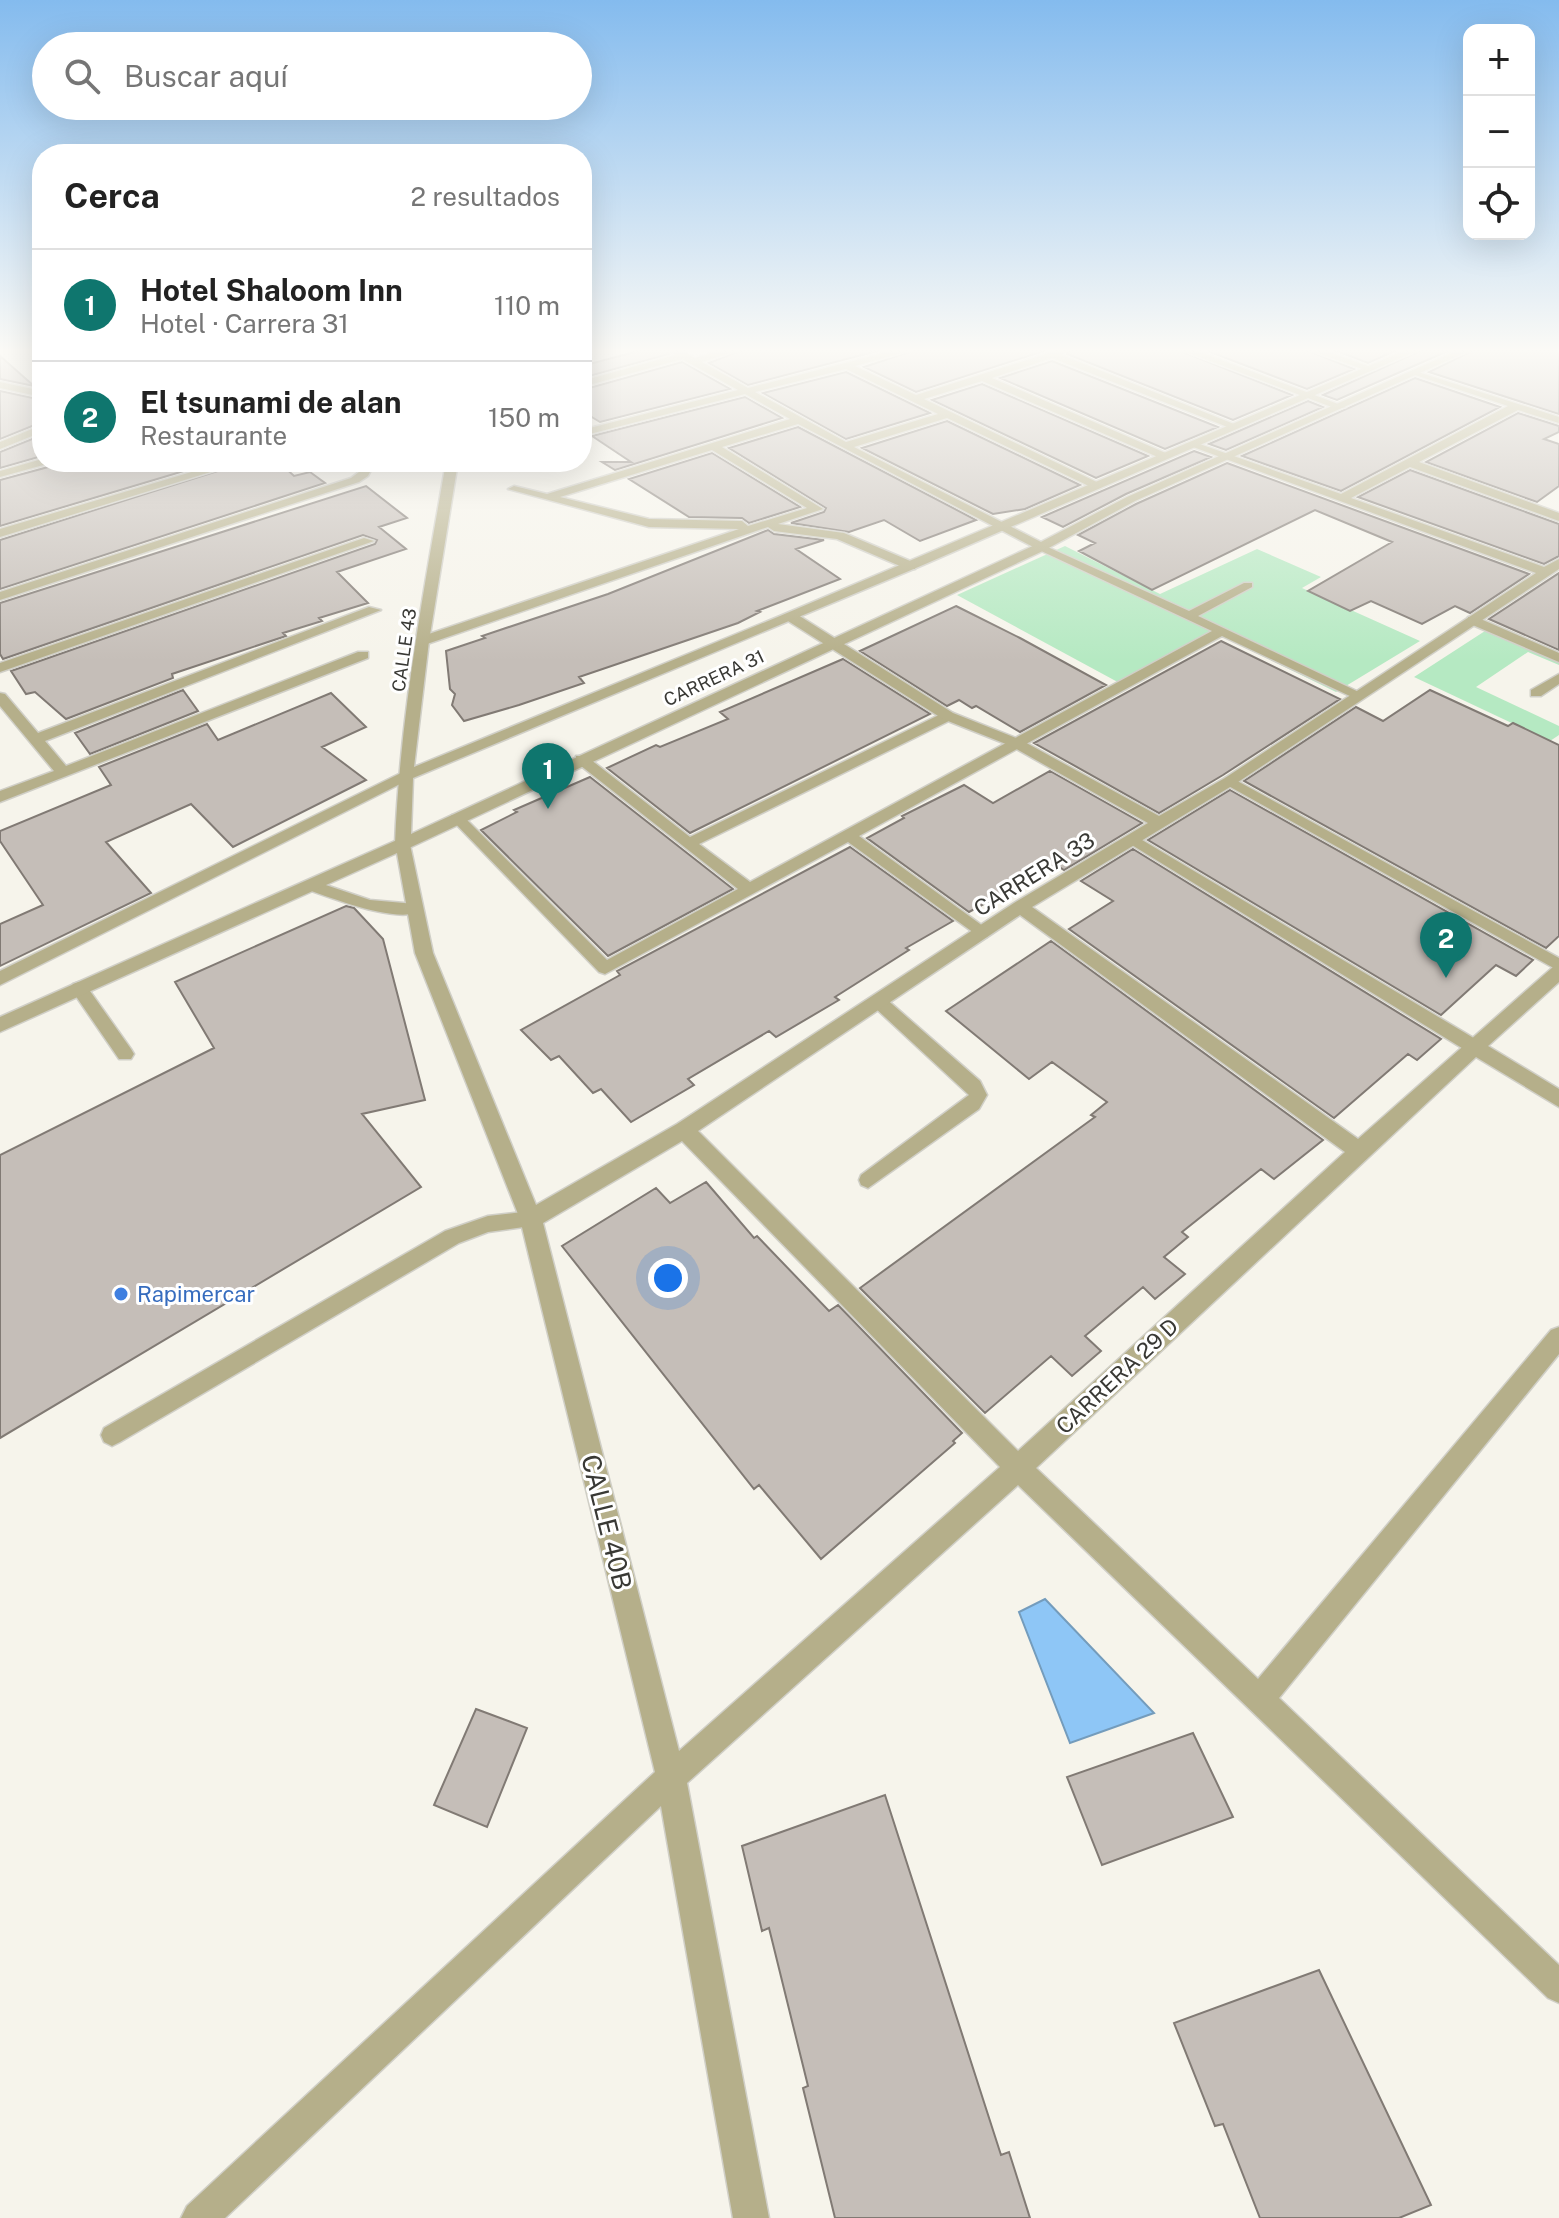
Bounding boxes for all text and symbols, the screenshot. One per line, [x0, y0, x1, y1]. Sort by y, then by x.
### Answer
map controls [1463, 24, 1535, 240]
button: + [1463, 24, 1535, 96]
search box [32, 32, 592, 120]
icon: search [60, 54, 104, 98]
text: Buscar aquí [124, 58, 288, 94]
button: − [1463, 96, 1535, 168]
button: locate [1463, 168, 1535, 240]
text: Cerca [64, 176, 160, 216]
text: 2 resultados [411, 181, 560, 212]
text: Hotel Shaloom Inn [140, 272, 403, 308]
text: 1 [84, 290, 96, 321]
text: 110 m [494, 290, 560, 321]
text: Hotel · Carrera 31 [140, 308, 349, 339]
text: El tsunami de alan [140, 384, 402, 420]
text: 2 [82, 402, 98, 433]
text: 150 m [488, 402, 560, 433]
text: Restaurante [140, 420, 287, 451]
street label: CALLE 43 [388, 607, 420, 693]
street label: CARRERA 31 [660, 646, 768, 710]
pin: 1 [522, 743, 574, 809]
street label: CARRERA 33 [969, 827, 1099, 921]
pin: 2 [1420, 912, 1472, 978]
your location [648, 1258, 688, 1298]
place label: Rapimercar [137, 1281, 255, 1307]
marker: Rapimercar [112, 1285, 130, 1303]
street label: CARRERA 29 D [1051, 1313, 1183, 1439]
street label: CALLE 40B [575, 1451, 639, 1593]

